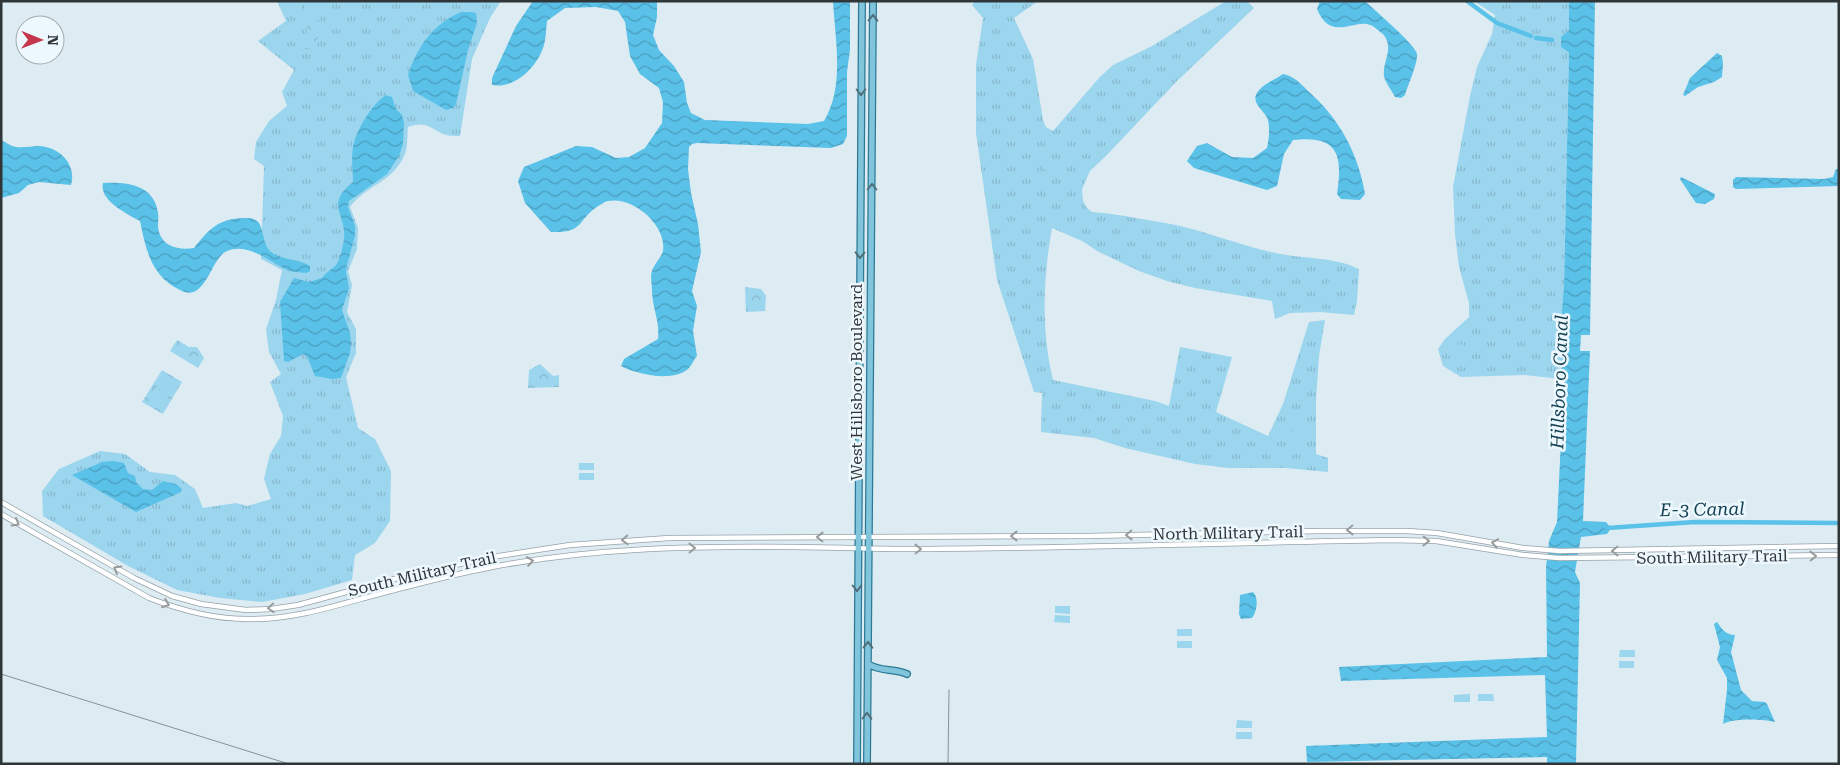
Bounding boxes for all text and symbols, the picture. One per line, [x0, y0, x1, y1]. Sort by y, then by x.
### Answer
one-way arrow [868, 14, 878, 22]
north arrow [15, 15, 65, 65]
text: N [45, 35, 61, 46]
one-way arrow [856, 88, 866, 96]
one-way arrow [866, 183, 877, 191]
one-way arrow [855, 252, 865, 259]
street label: West Hillsboro Boulevard [847, 284, 866, 480]
water label: Hillsboro Canal [1546, 315, 1572, 450]
water label: E-3 Canal [1658, 498, 1745, 520]
one-way arrow [11, 516, 20, 526]
street label: North Military Trail [1153, 522, 1304, 544]
one-way arrow [1345, 525, 1353, 536]
one-way arrow [1125, 530, 1133, 540]
one-way arrow [1010, 531, 1018, 541]
one-way arrow [816, 532, 824, 542]
one-way arrow [621, 534, 629, 545]
one-way arrow [1423, 535, 1431, 546]
one-way arrow [1491, 538, 1500, 549]
one-way arrow [688, 543, 696, 553]
one-way arrow [914, 544, 922, 554]
one-way arrow [1611, 546, 1618, 556]
street label: South Military Trail [1636, 546, 1788, 568]
street label: South Military Trail [346, 548, 498, 600]
one-way arrow [1810, 551, 1818, 561]
one-way arrow [526, 556, 534, 567]
one-way arrow [113, 565, 122, 575]
one-way arrow [852, 584, 862, 592]
one-way arrow [162, 598, 170, 608]
one-way arrow [267, 603, 275, 614]
one-way arrow [863, 641, 873, 649]
one-way arrow [862, 712, 872, 720]

